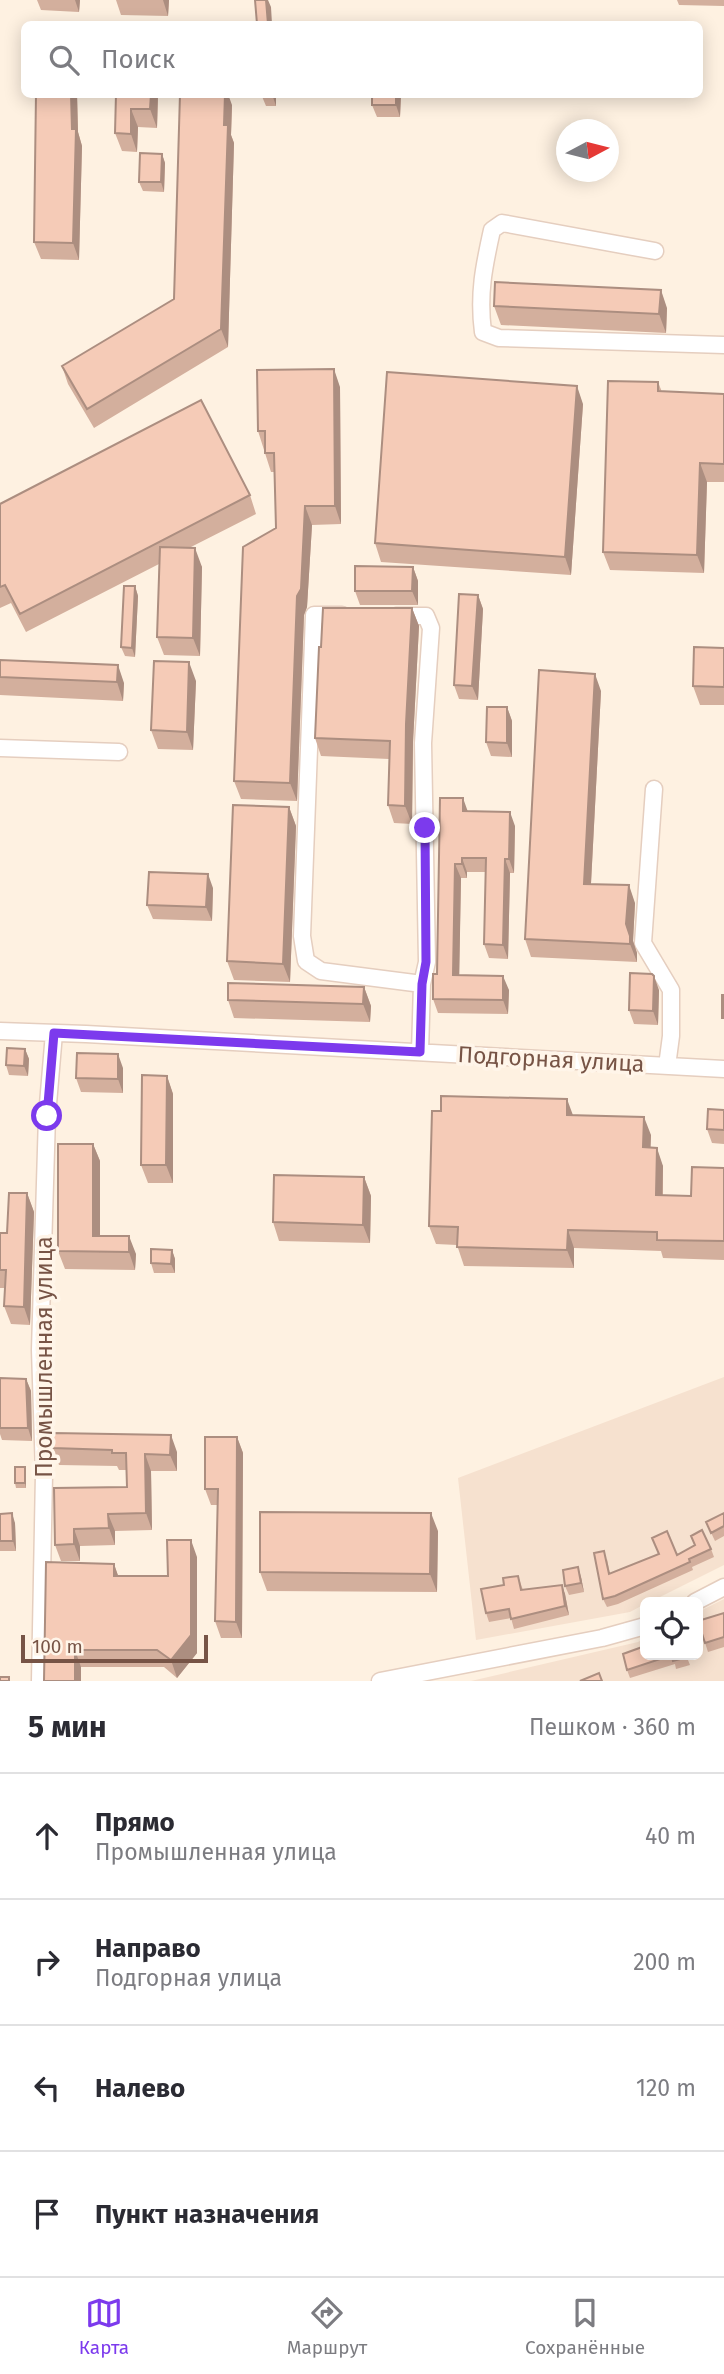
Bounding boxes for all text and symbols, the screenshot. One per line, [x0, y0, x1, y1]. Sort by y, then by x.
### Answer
search box [21, 21, 703, 98]
icon: search [45, 41, 83, 79]
text: Поиск [101, 44, 175, 75]
north arrow [556, 119, 619, 182]
route end [409, 812, 440, 843]
street label: Подгорная улица [457, 1040, 645, 1078]
route start [31, 1100, 62, 1131]
street label: Промышленная улица [30, 1236, 58, 1478]
map controls [640, 1597, 703, 1660]
button: locate [640, 1597, 703, 1660]
scale bar [21, 1632, 208, 1664]
text: 100 m [32, 1635, 83, 1658]
text: 5 мин [28, 1709, 107, 1745]
text: Пешком · 360 m [529, 1713, 696, 1741]
text: Прямо [95, 1807, 175, 1838]
icon: ahead [28, 1817, 66, 1855]
text: 40 m [645, 1822, 696, 1850]
text: Промышленная улица [95, 1838, 337, 1866]
text: Направо [95, 1933, 201, 1964]
icon: right [28, 1943, 66, 1981]
text: 200 m [633, 1948, 696, 1976]
text: Подгорная улица [95, 1964, 282, 1992]
icon: left [28, 2069, 66, 2107]
text: Налево [95, 2073, 185, 2104]
text: 120 m [636, 2074, 696, 2102]
icon: arrive [28, 2195, 66, 2233]
text: Пункт назначения [95, 2199, 319, 2230]
tab: Карта [79, 2294, 129, 2359]
tab: Маршрут [287, 2294, 367, 2359]
tab: Сохранённые [525, 2294, 645, 2359]

